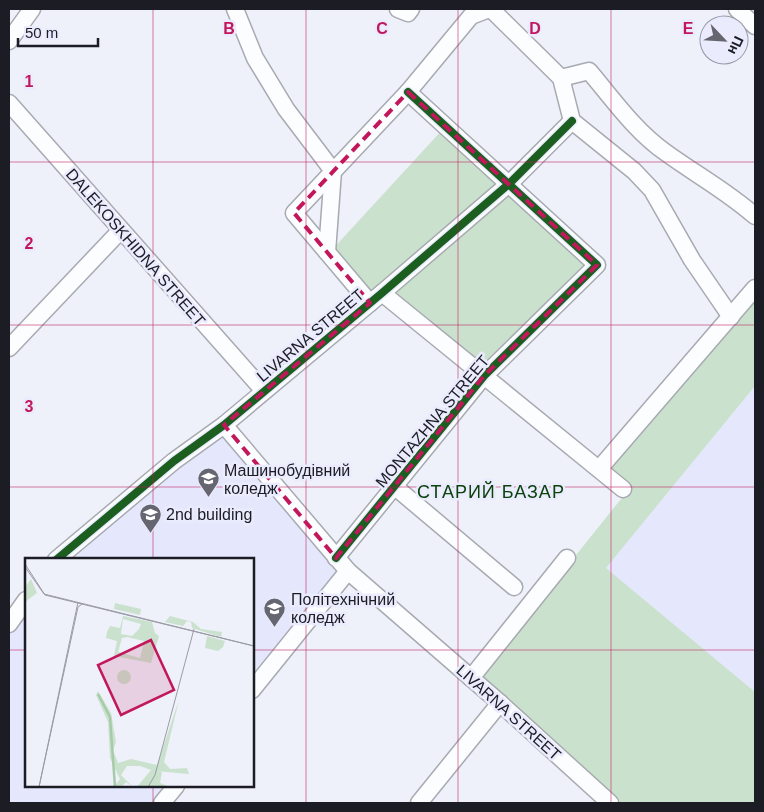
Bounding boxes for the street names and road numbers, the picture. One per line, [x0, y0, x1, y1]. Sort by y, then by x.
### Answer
street label: DALEKOSKHIDNA STREET [63, 165, 209, 330]
street label: LIVARNA STREET [254, 286, 367, 385]
street label: MONTAZHNA STREET [372, 352, 493, 491]
street label: LIVARNA STREET [453, 661, 564, 764]

